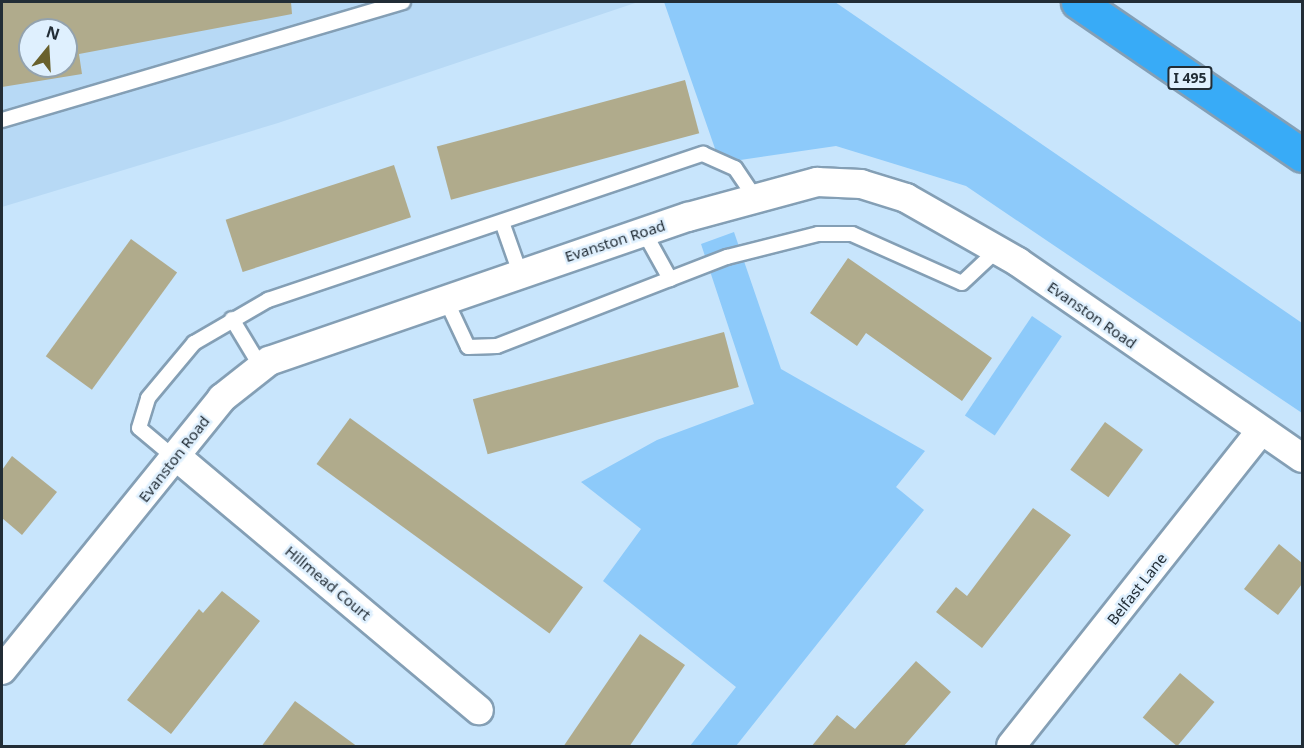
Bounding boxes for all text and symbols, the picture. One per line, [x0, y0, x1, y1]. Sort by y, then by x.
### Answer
north arrow [18, 18, 78, 78]
text: N [43, 20, 63, 45]
road number: I 495 [1166, 67, 1214, 89]
street label: Evanston Road [563, 216, 667, 266]
street label: Evanston Road [1044, 278, 1140, 352]
street label: Evanston Road [135, 412, 213, 506]
street label: Hillmead Court [282, 542, 374, 624]
street label: Belfast Lane [1103, 550, 1171, 628]

